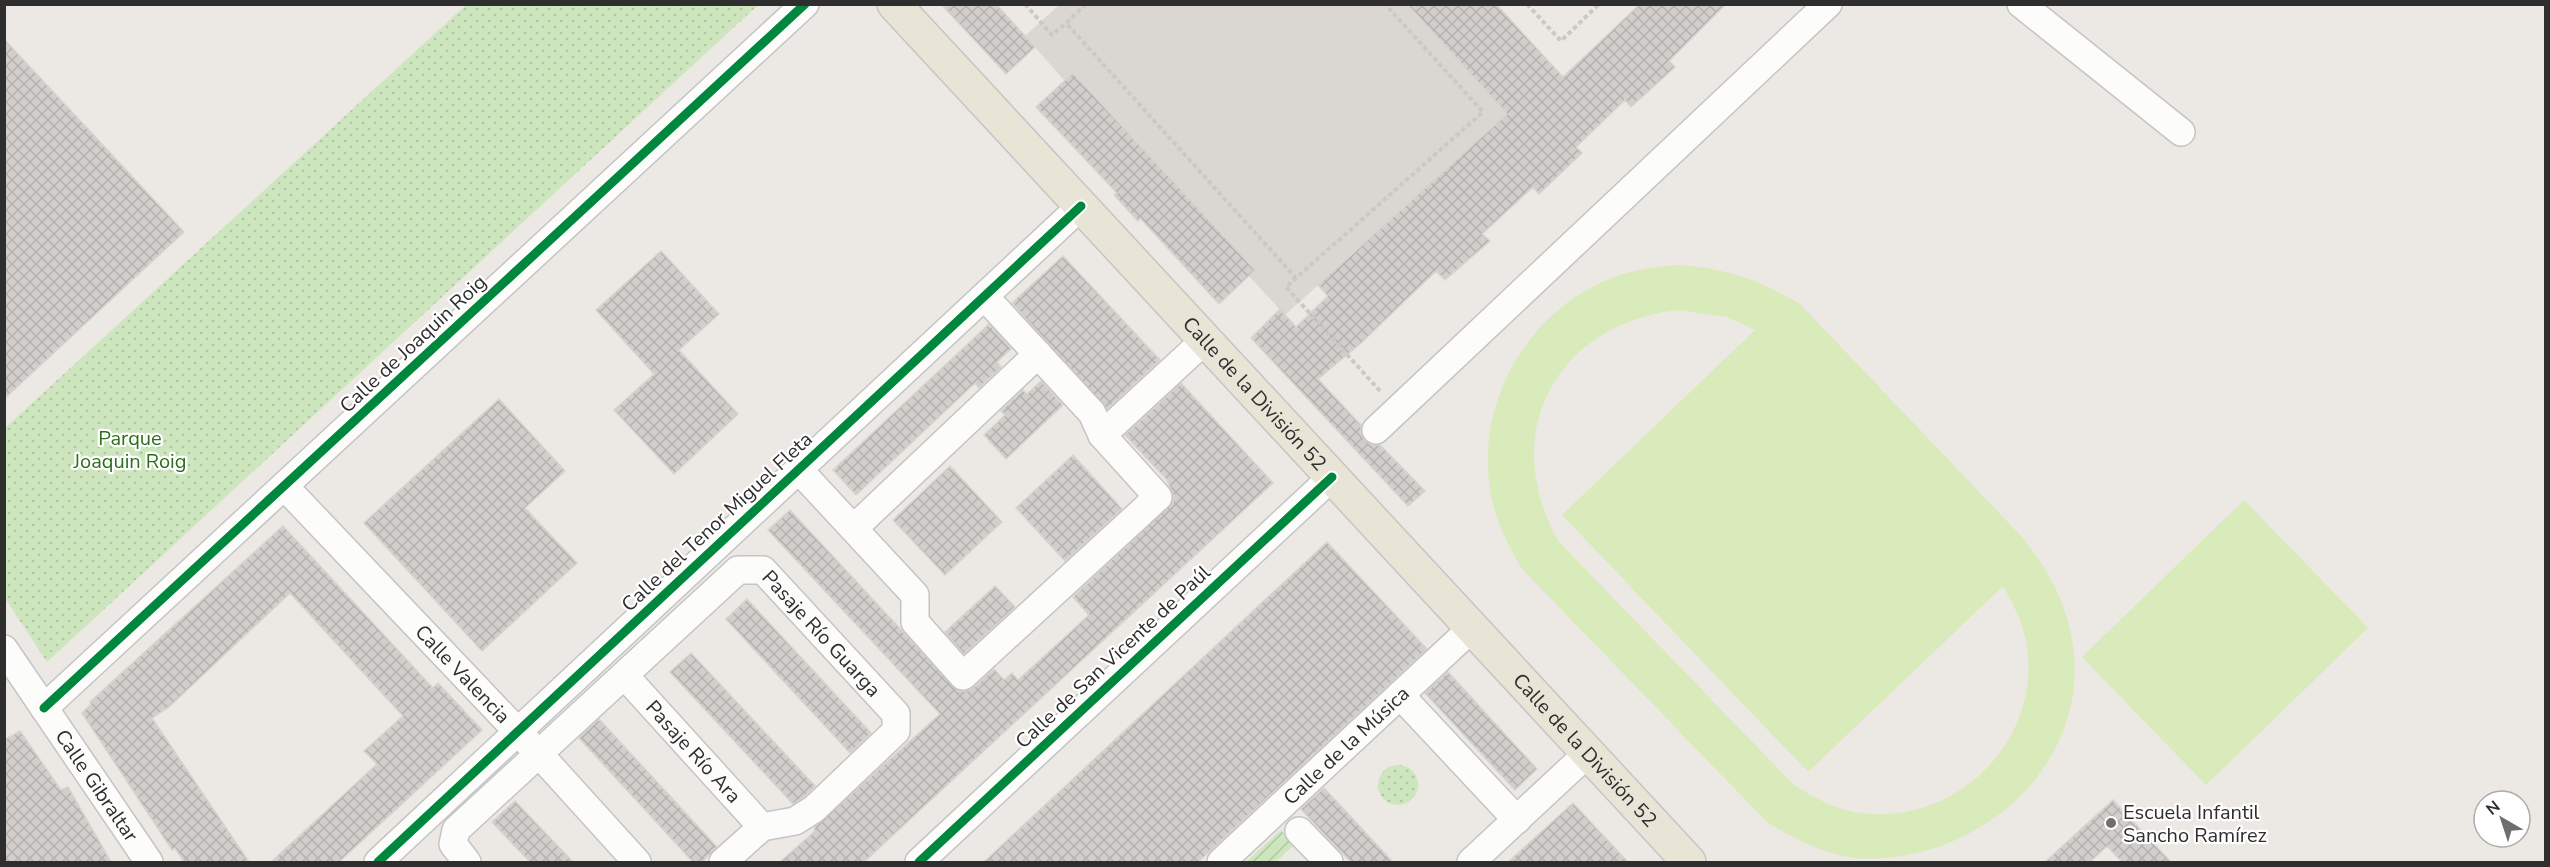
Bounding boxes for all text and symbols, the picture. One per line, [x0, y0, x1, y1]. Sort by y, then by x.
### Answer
street label: Calle de Joaquin Roig [334, 269, 492, 419]
street label: Calle de la División 52 [1177, 311, 1333, 476]
park label: Parque Joaquin Roig [73, 425, 186, 475]
street label: Calle del Tenor Miguel Fleta [616, 426, 818, 618]
street label: Calle de San Vicente de Paúl [1010, 559, 1216, 755]
street label: Pasaje Río Guarga [756, 564, 887, 703]
street label: Calle Valencia [409, 619, 516, 729]
street label: Calle de la División 52 [1507, 667, 1663, 833]
street label: Calle de la Música [1277, 680, 1415, 811]
street label: Pasaje Río Ara [640, 694, 747, 809]
street label: Calle Gibraltar [49, 724, 145, 847]
north arrow [2472, 789, 2532, 849]
text: N [2482, 796, 2505, 820]
place label: Escuela Infantil Sancho Ramírez [2123, 799, 2267, 849]
marker: Escuela Infantil Sancho Ramírez [2104, 816, 2118, 830]

